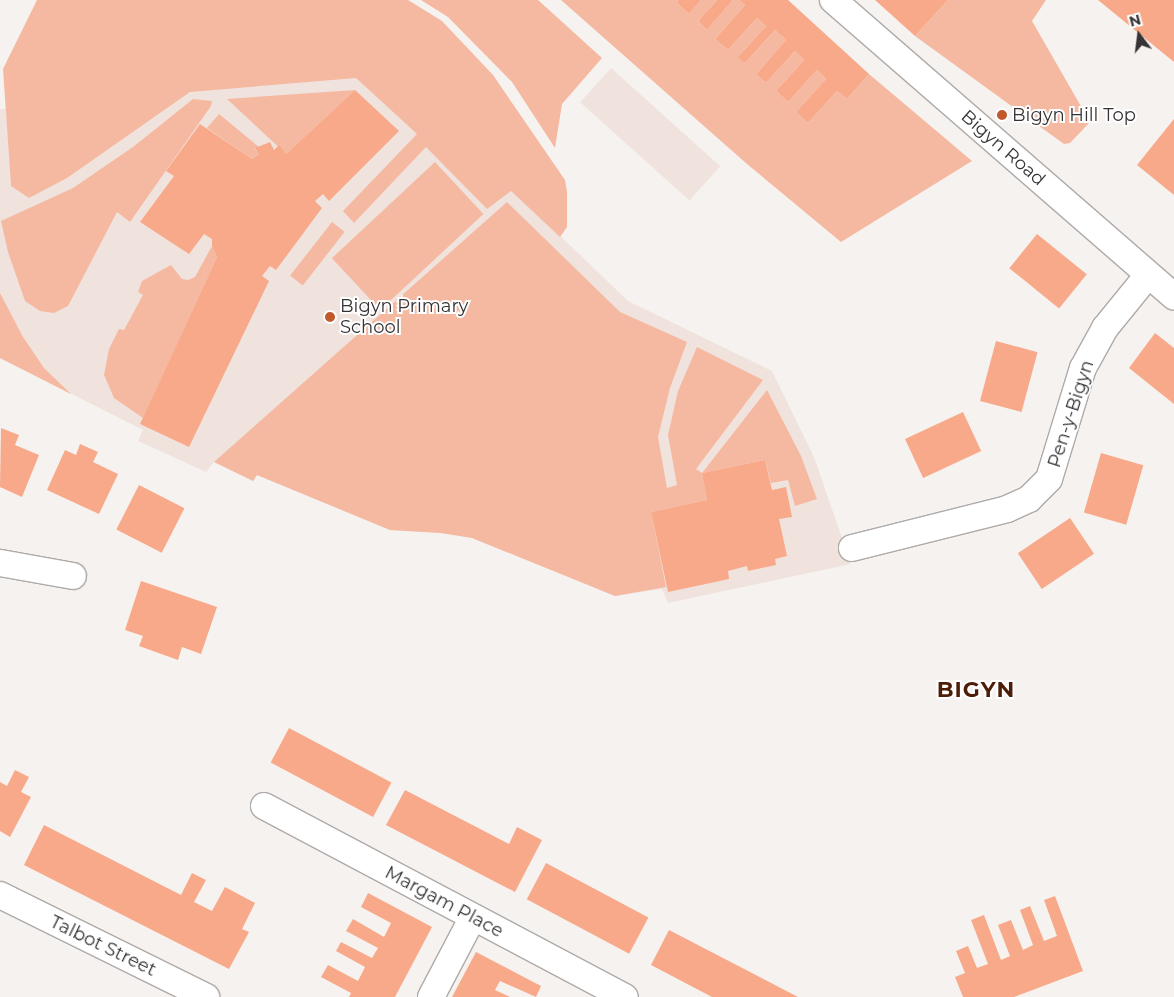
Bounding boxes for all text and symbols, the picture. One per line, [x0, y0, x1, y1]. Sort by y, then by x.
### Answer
north arrow [1114, 10, 1164, 60]
text: N [1127, 10, 1143, 31]
place label: Bigyn Hill Top [1012, 104, 1136, 126]
street label: Bigyn Road [957, 106, 1049, 190]
marker: Bigyn Hill Top [996, 109, 1008, 121]
place label: Bigyn Primary School [340, 296, 468, 338]
marker: Bigyn Primary School [324, 311, 336, 323]
street label: Pen-y-Bigyn [1043, 358, 1099, 470]
district label: BIGYN [936, 677, 1016, 703]
street label: Margam Place [381, 862, 507, 942]
street label: Talbot Street [46, 911, 160, 981]

